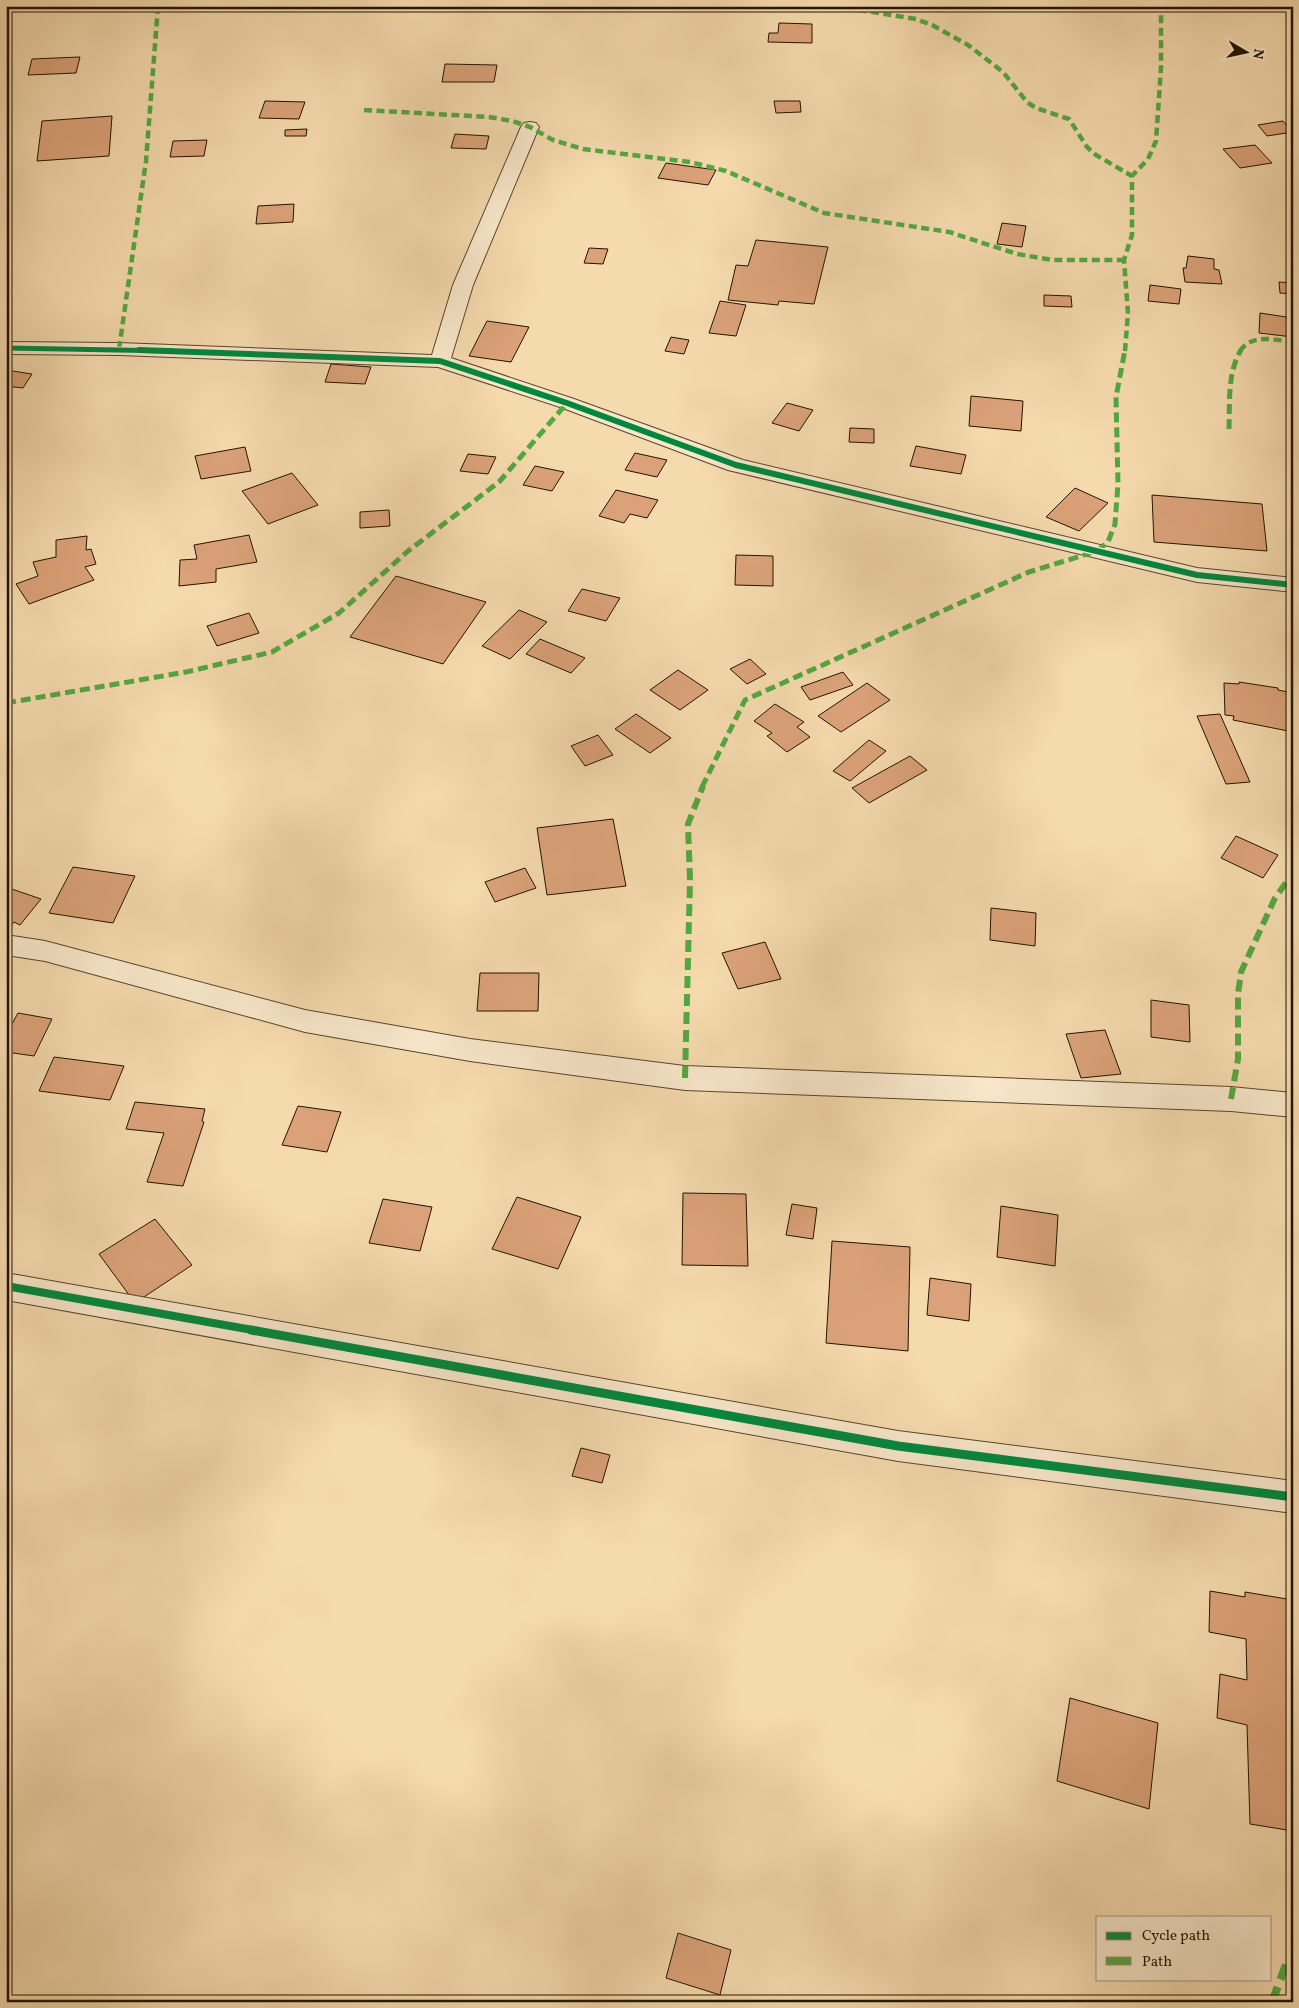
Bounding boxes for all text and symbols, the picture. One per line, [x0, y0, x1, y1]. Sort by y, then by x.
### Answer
north arrow [1222, 28, 1272, 78]
text: N [1247, 47, 1268, 60]
legend [1096, 1916, 1272, 1980]
text: Cycle path [1142, 1926, 1210, 1947]
text: Path [1142, 1952, 1172, 1973]

